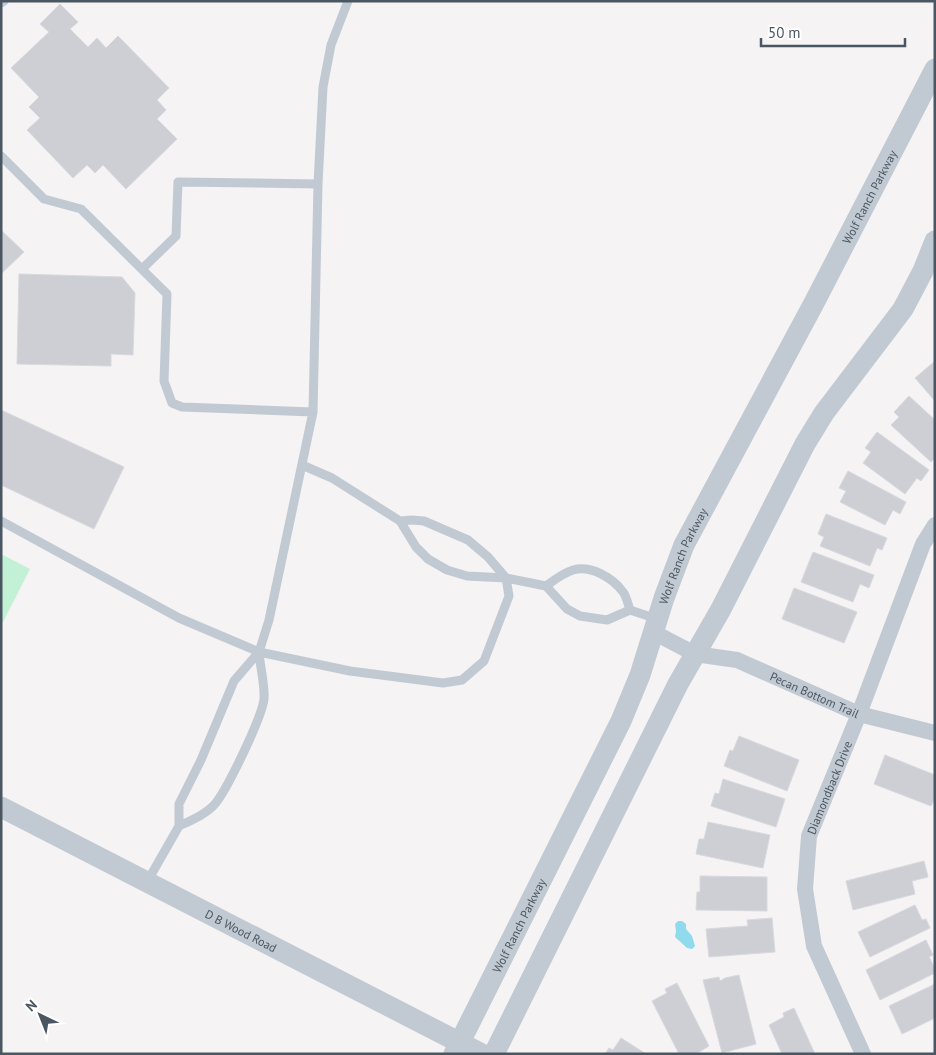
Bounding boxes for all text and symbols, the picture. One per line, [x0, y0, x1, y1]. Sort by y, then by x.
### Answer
scale bar [761, 15, 905, 47]
text: 50 m [768, 23, 801, 42]
street label: Wolf Ranch Parkway [839, 147, 900, 246]
street label: Wolf Ranch Parkway [655, 505, 710, 606]
street label: Pecan Bottom Trail [768, 668, 862, 721]
street label: Diamondback Drive [803, 738, 855, 836]
street label: Wolf Ranch Parkway [489, 875, 549, 975]
street label: D B Wood Road [203, 906, 280, 955]
north arrow [15, 990, 65, 1040]
text: N [22, 996, 41, 1015]

